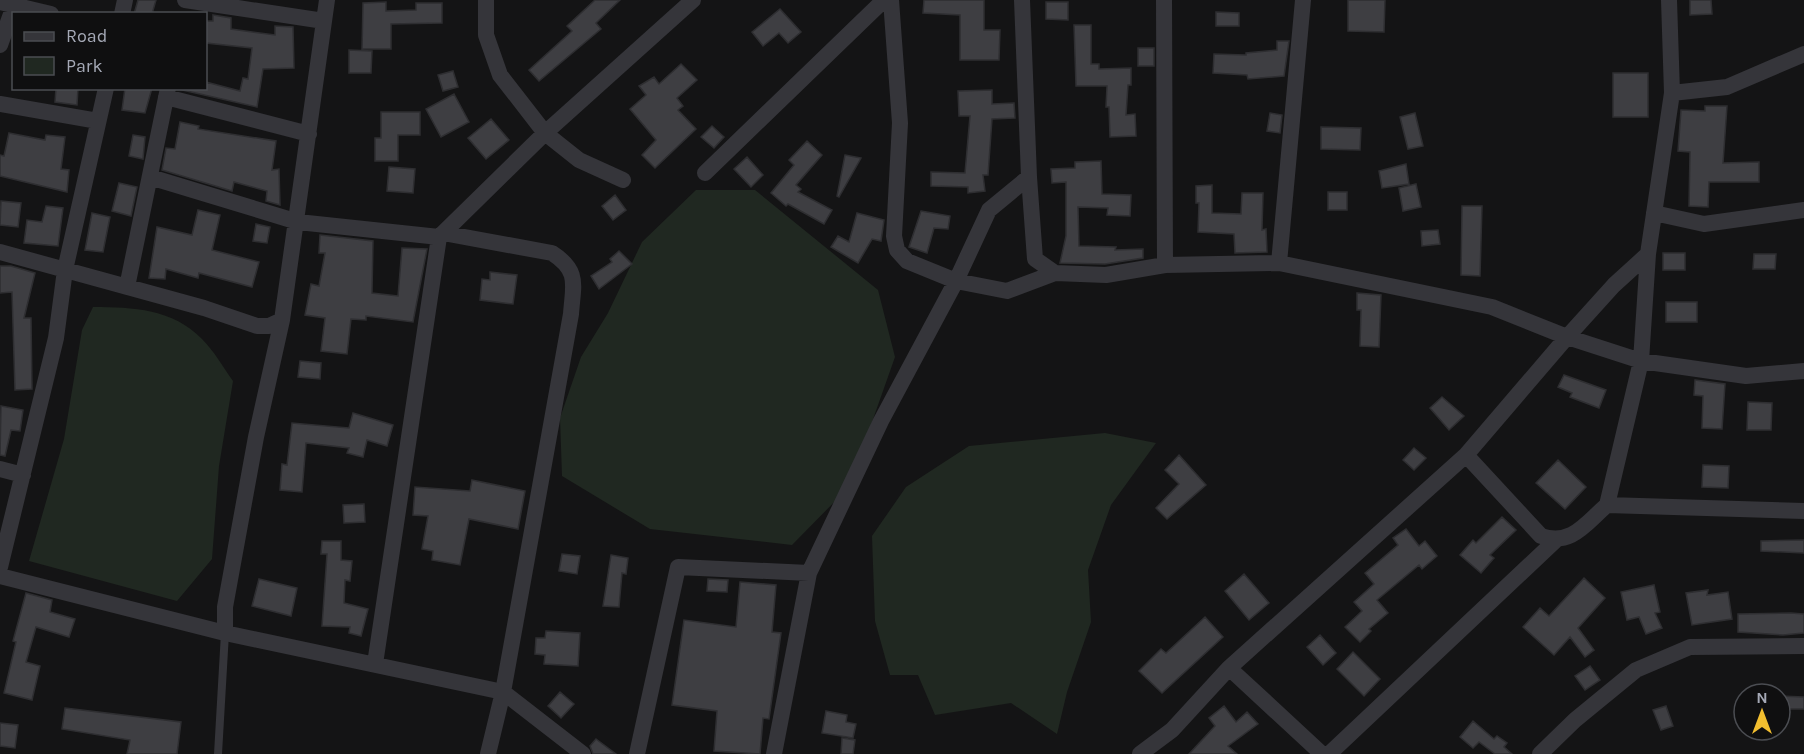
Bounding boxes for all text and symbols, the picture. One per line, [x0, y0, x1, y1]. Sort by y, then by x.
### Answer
legend [12, 12, 207, 90]
text: Road [66, 25, 107, 47]
text: Park [66, 55, 103, 77]
north arrow [1732, 682, 1792, 742]
text: N [1756, 688, 1768, 707]

